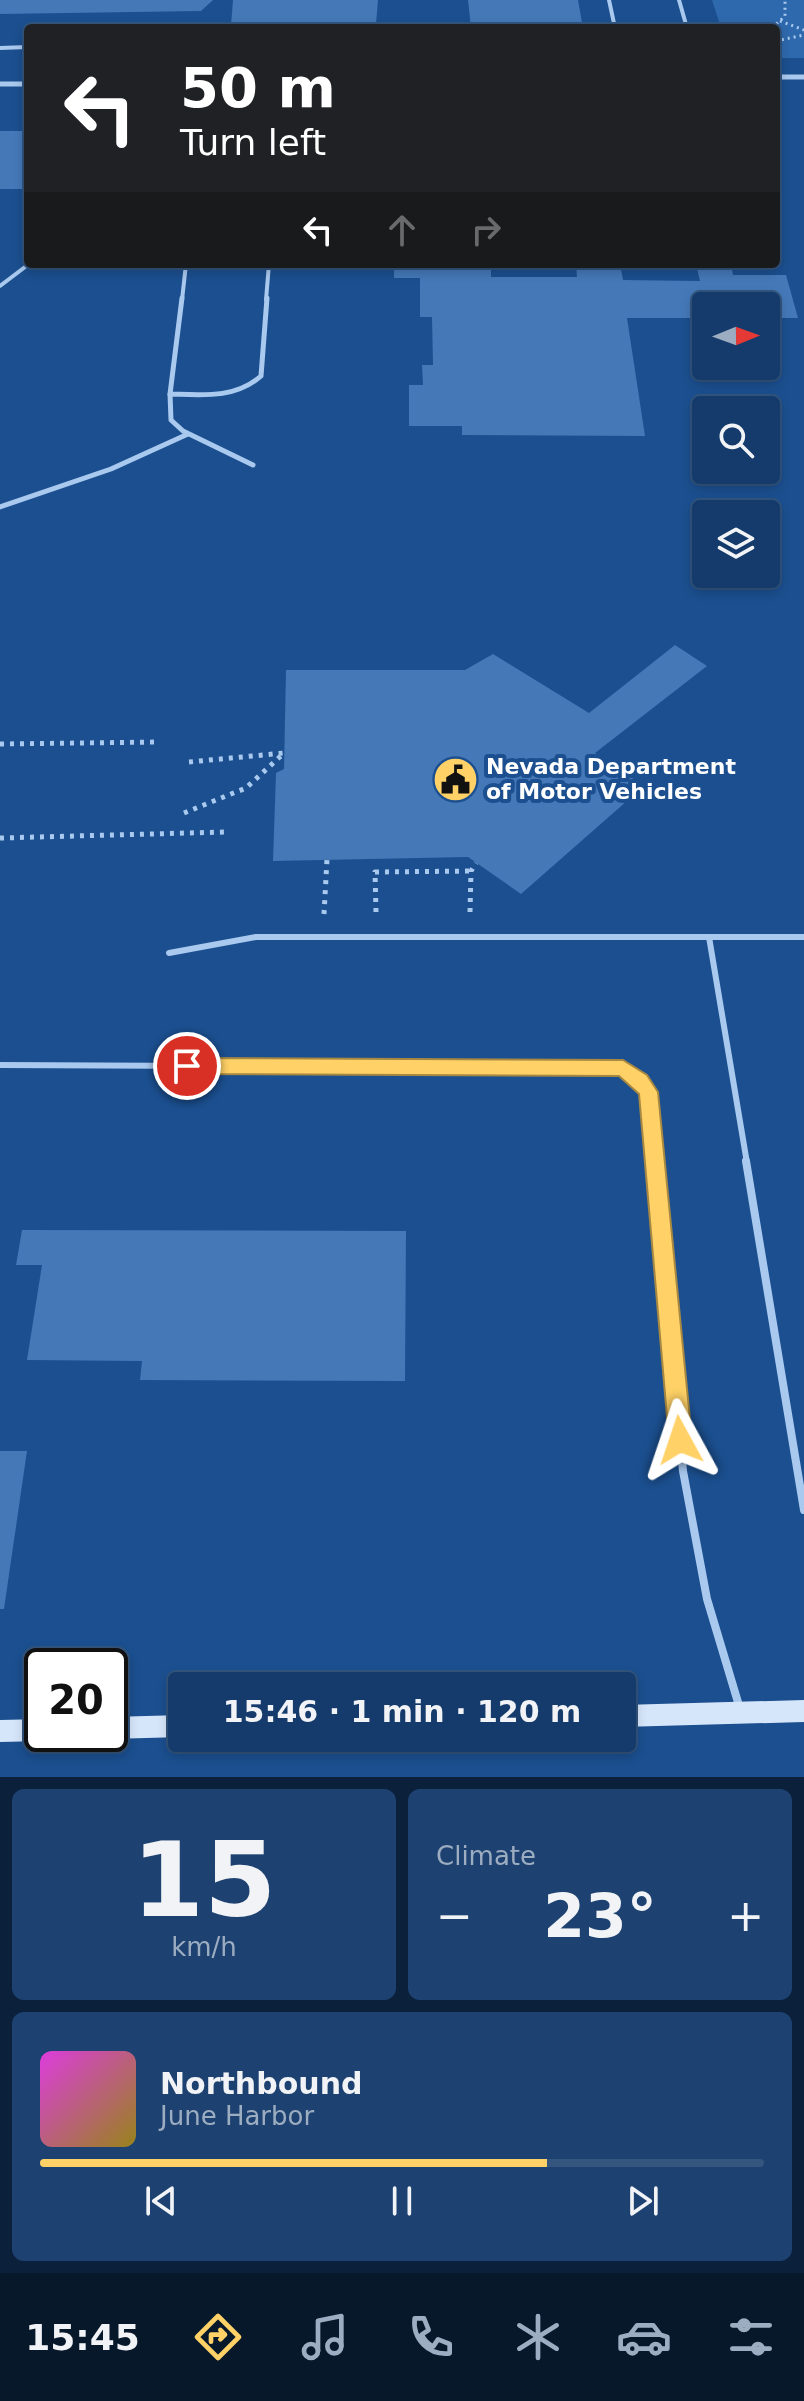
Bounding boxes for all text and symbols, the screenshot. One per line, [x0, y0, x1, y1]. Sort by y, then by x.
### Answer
text: 50 m [180, 55, 336, 120]
icon: left [48, 56, 152, 160]
text: Turn left [180, 122, 326, 163]
icon: left [296, 208, 340, 252]
icon: ahead [380, 208, 424, 252]
icon: right [464, 208, 508, 252]
north arrow [692, 292, 780, 380]
map controls [692, 292, 780, 588]
button: search [692, 396, 780, 484]
button: layers [692, 500, 780, 588]
place label: Nevada Department of Motor Vehicles [486, 754, 736, 804]
public building icon: Nevada Department of Motor Vehicles [431, 755, 479, 803]
pin [153, 1032, 221, 1100]
icon: arrive [165, 1044, 209, 1088]
position arrow [638, 1398, 722, 1482]
speed limit sign: 20 [24, 1648, 128, 1752]
text: 15:46 · 1 min · 120 m [223, 1694, 581, 1729]
text: 15 [132, 1819, 276, 1941]
text: Climate [436, 1841, 536, 1871]
text: 23° [543, 1881, 657, 1951]
text: − [436, 1890, 473, 1941]
text: + [727, 1890, 764, 1941]
text: km/h [171, 1932, 237, 1962]
text: Northbound [160, 2066, 363, 2101]
text: June Harbor [160, 2101, 314, 2131]
icon: previous [139, 2179, 183, 2223]
icon: pause [380, 2179, 424, 2223]
icon: next [621, 2179, 665, 2223]
icon: directions [190, 2309, 246, 2365]
icon: music [297, 2309, 353, 2365]
icon: phone [403, 2309, 459, 2365]
icon: climate [510, 2309, 566, 2365]
icon: car [616, 2309, 672, 2365]
icon: filters [723, 2309, 779, 2365]
text: 15:45 [25, 2317, 140, 2358]

